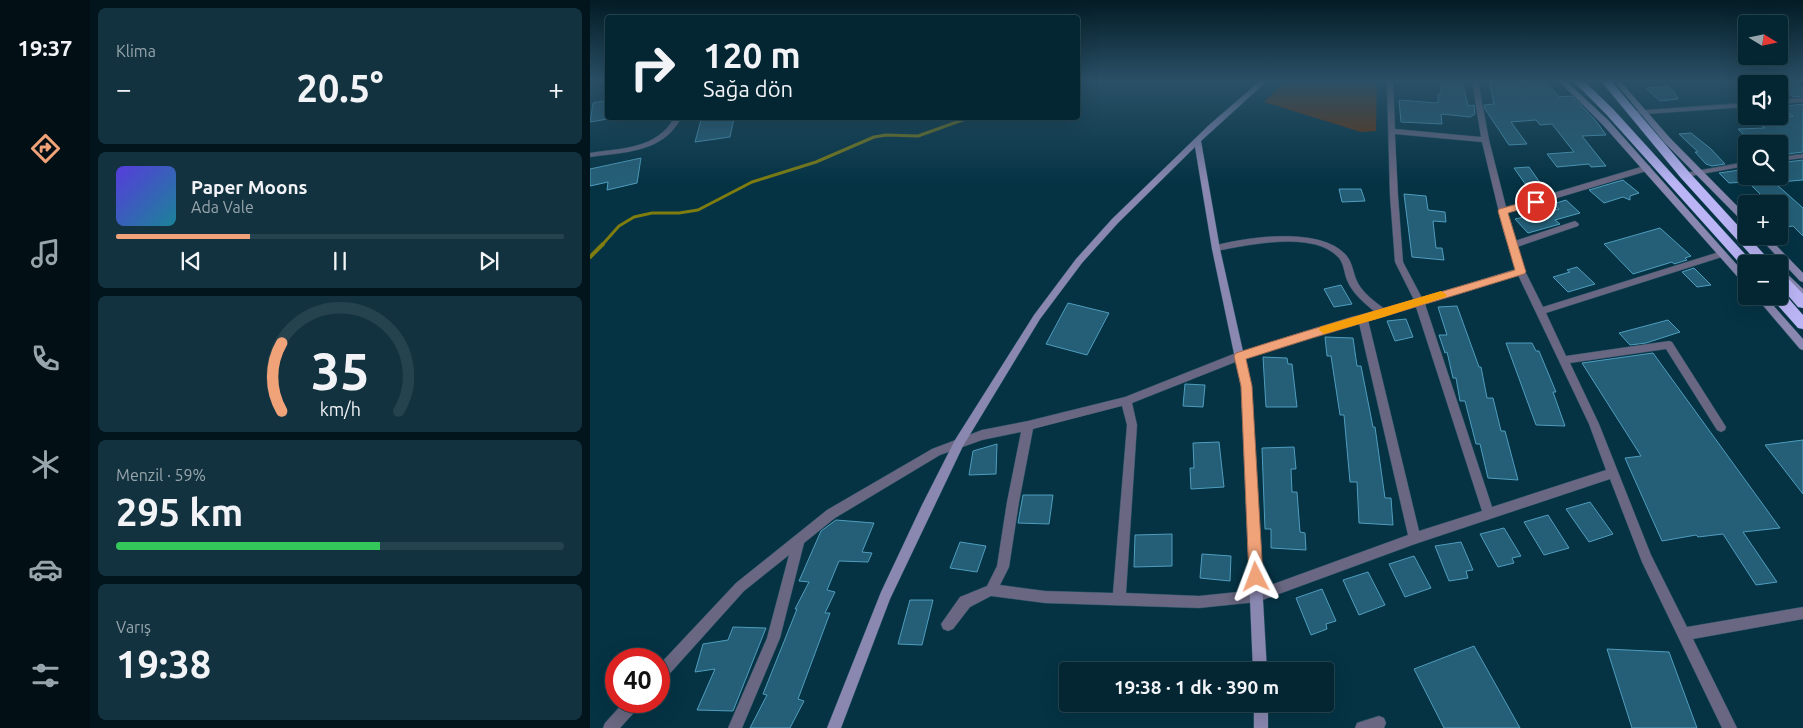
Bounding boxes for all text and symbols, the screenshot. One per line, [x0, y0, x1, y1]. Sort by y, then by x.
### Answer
north arrow [1738, 15, 1788, 65]
map controls [1738, 15, 1788, 305]
text: 19:37 [17, 35, 73, 60]
icon: right [620, 35, 685, 100]
text: 120 m [703, 35, 801, 75]
text: Klima [116, 42, 156, 60]
text: 20.5° [296, 67, 384, 109]
text: − [116, 73, 132, 104]
text: + [548, 73, 564, 104]
button: sound [1738, 75, 1788, 125]
text: Sağa dön [703, 76, 793, 101]
icon: directions [28, 131, 63, 166]
button: search [1738, 135, 1788, 185]
text: Paper Moons [191, 176, 308, 198]
pin [1515, 181, 1557, 223]
icon: arrive [1522, 188, 1550, 216]
button: + [1738, 195, 1788, 245]
text: Ada Vale [191, 198, 254, 216]
icon: music [28, 236, 63, 271]
icon: previous [177, 247, 205, 275]
icon: pause [326, 247, 354, 275]
icon: next [475, 247, 503, 275]
button: − [1738, 255, 1788, 305]
icon: phone [28, 341, 63, 376]
text: 35 [311, 342, 369, 400]
text: km/h [319, 399, 361, 419]
icon: climate [28, 447, 63, 482]
text: Menzil · 59% [116, 466, 206, 484]
text: 295 km [116, 491, 243, 533]
position arrow [1229, 550, 1281, 602]
icon: car [28, 552, 63, 587]
text: Varış [116, 618, 151, 636]
text: 19:38 [116, 643, 211, 685]
speed limit sign: 40 [605, 648, 670, 713]
icon: filters [28, 658, 63, 693]
text: 19:38 · 1 dk · 390 m [1114, 676, 1279, 698]

